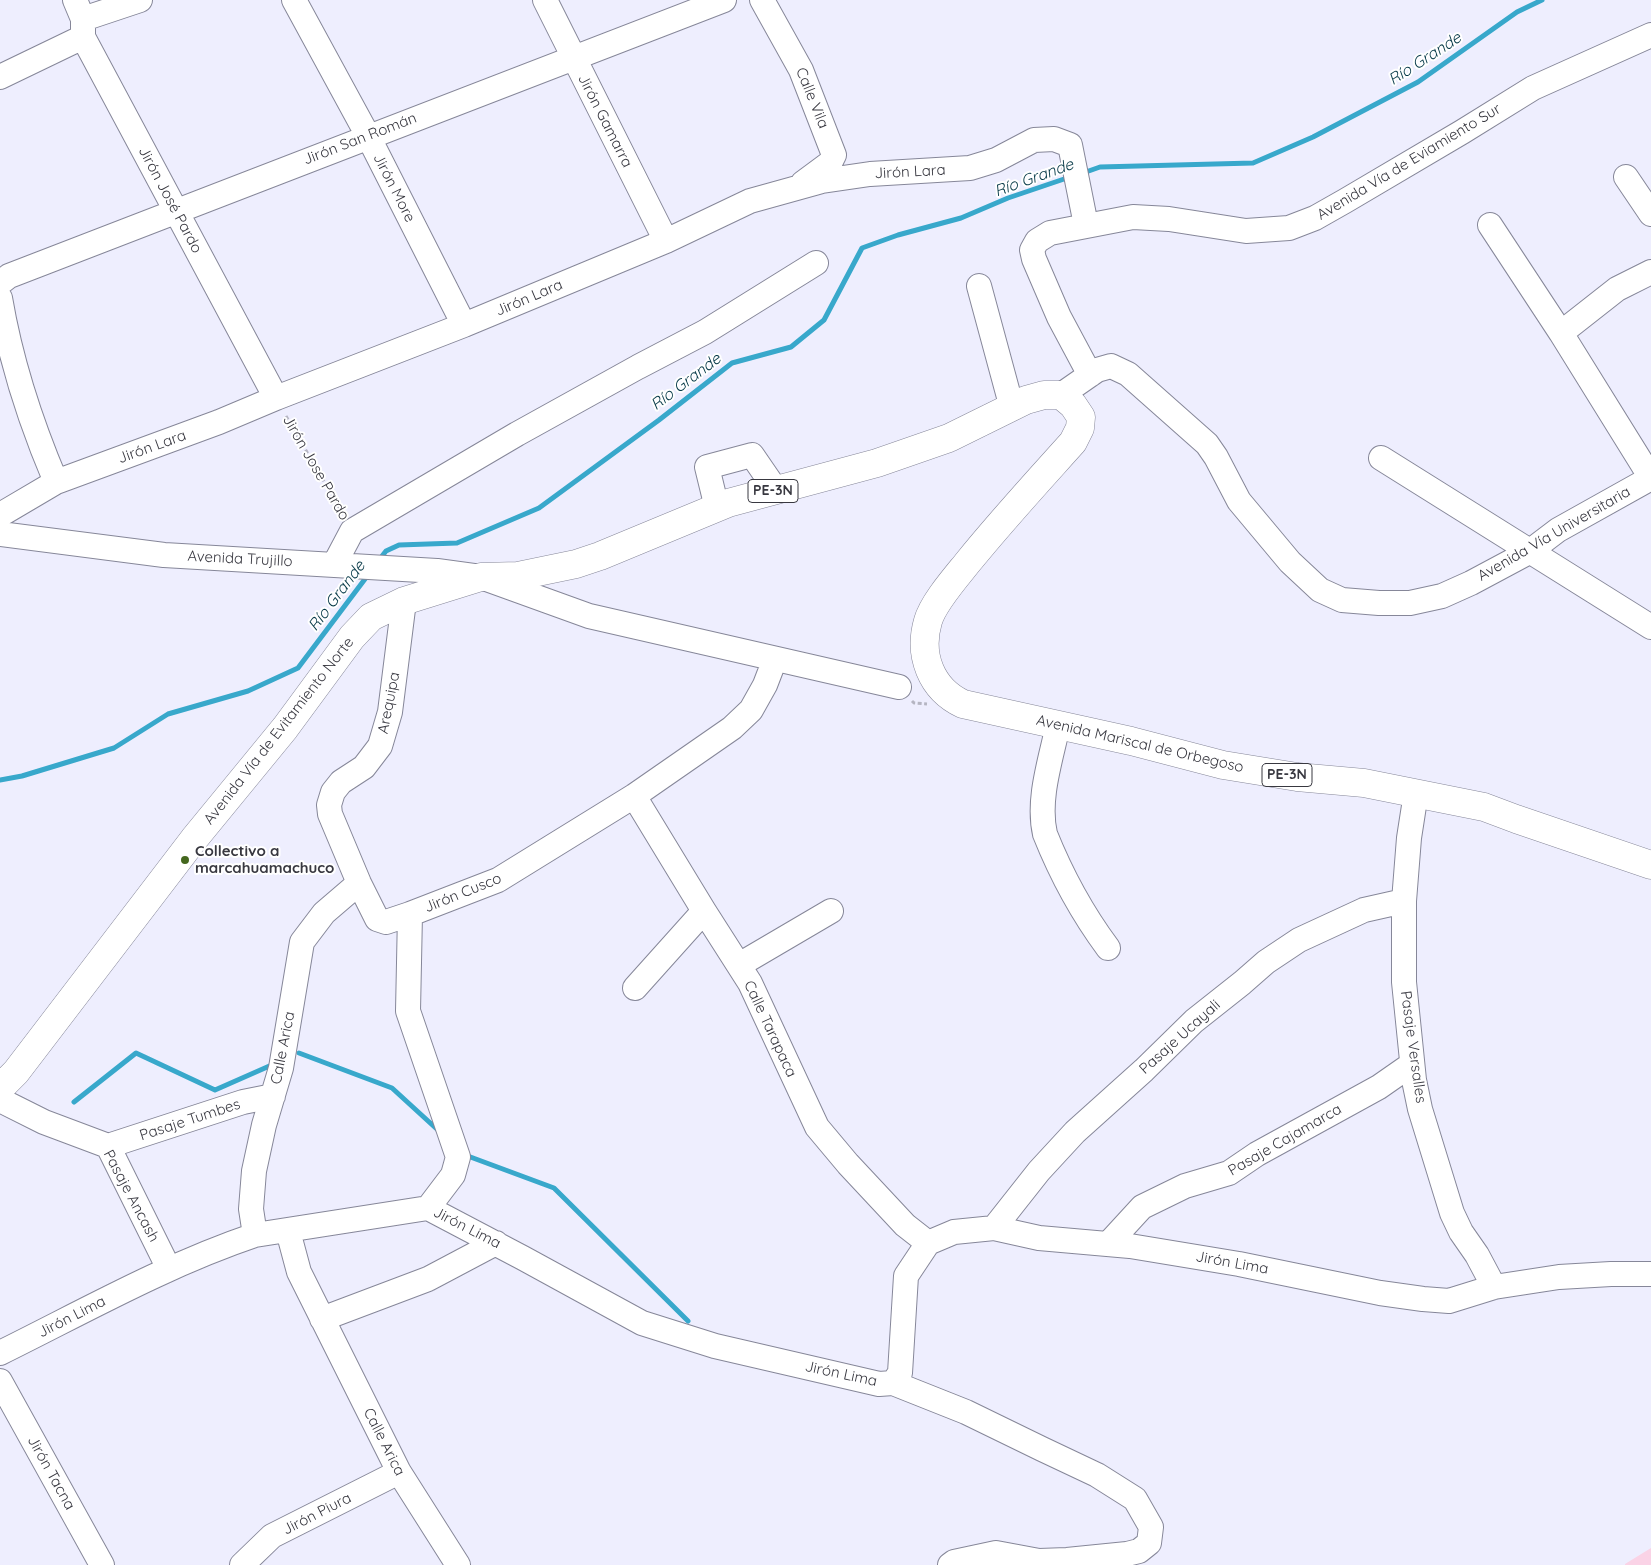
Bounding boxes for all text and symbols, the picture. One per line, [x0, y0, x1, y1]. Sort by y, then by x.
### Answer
water label: Río Grande [1385, 28, 1465, 90]
street label: Calle Vila [792, 65, 832, 131]
street label: Jirón Gamarra [574, 71, 636, 171]
street label: Avenida Vía de Eviamiento Sur [1314, 100, 1504, 224]
street label: Jirón San Román [301, 109, 419, 169]
street label: Jirón José Pardo [134, 144, 206, 256]
street label: Jirón More [369, 151, 419, 225]
water label: Río Grande [992, 155, 1076, 201]
street label: Jirón Lara [874, 161, 946, 183]
street label: Jirón Lara [493, 276, 565, 320]
water label: Río Grande [647, 349, 725, 415]
street label: Jirón Jose Pardo [279, 412, 353, 524]
street label: Jirón Lara [115, 426, 189, 468]
road number: PE-3N [748, 480, 798, 502]
street label: Avenida Vía Universitaria [1474, 483, 1634, 585]
street label: Avenida Trujillo [187, 547, 293, 571]
water label: Río Grande [304, 557, 370, 635]
street label: Avenida Vía de Evitamiento Norte [200, 634, 358, 828]
street label: Arequipa [374, 671, 404, 735]
street label: Avenida Mariscal de Orbegoso [1035, 711, 1245, 777]
road number: PE-3N [1262, 764, 1312, 786]
place label: Collectivo a marcahuamachuco [195, 842, 334, 877]
marker: Collectivo a marcahuamachuco [179, 854, 191, 866]
street label: Jirón Cusco [422, 869, 504, 917]
street label: Calle Tarapaca [740, 978, 800, 1080]
street label: Pasaje Versalles [1396, 990, 1430, 1104]
street label: Pasaje Ucayali [1136, 996, 1224, 1078]
street label: Calle Arica [267, 1010, 299, 1086]
street label: Pasaje Tumbes [137, 1095, 243, 1145]
street label: Pasaje Cajamarca [1225, 1100, 1345, 1180]
street label: Pasaje Ancash [99, 1147, 163, 1245]
street label: Jirón Lima [430, 1203, 504, 1253]
street label: Jirón Lima [1194, 1248, 1270, 1278]
street label: Jirón Lima [35, 1292, 109, 1342]
street label: Jirón Lima [803, 1358, 879, 1390]
street label: Calle Arica [359, 1405, 409, 1479]
street label: Jirón Tacna [23, 1433, 79, 1513]
street label: Jirón Piura [280, 1489, 354, 1539]

